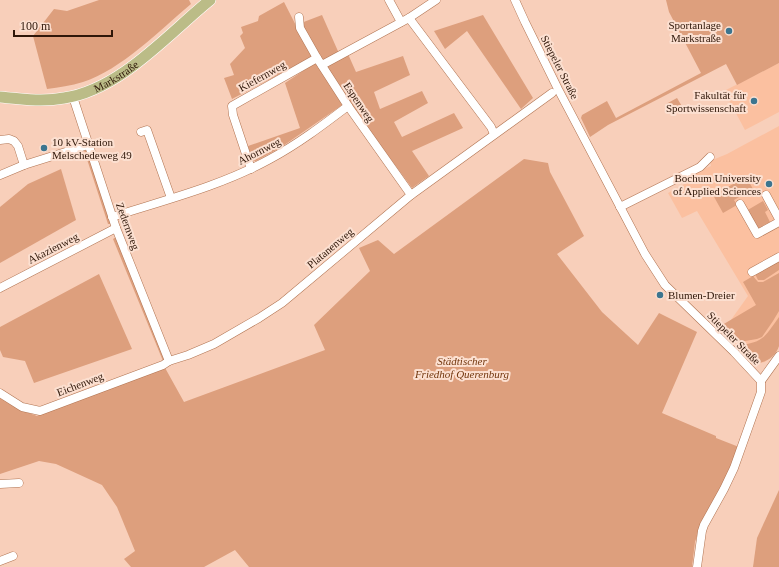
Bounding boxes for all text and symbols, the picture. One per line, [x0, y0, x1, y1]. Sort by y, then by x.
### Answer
scale bar [14, 12, 112, 38]
text: 100 m [20, 19, 51, 33]
place label: Sportanlage Markstraße [668, 19, 721, 44]
marker: Sportanlage Markstraße [724, 26, 734, 36]
street label: Stiepeler Straße [539, 33, 581, 101]
street label: Markstraße [92, 58, 141, 95]
street label: Kiefernweg [236, 58, 288, 94]
street label: Espenweg [341, 80, 377, 125]
place label: Fakultät für Sportwissenschaft [666, 89, 746, 114]
marker: Fakultät für Sportwissenschaft [749, 96, 759, 106]
street label: Ahornweg [236, 135, 283, 167]
place label: 10 kV-Station Melschedeweg 49 [52, 136, 132, 161]
marker: 10 kV-Station Melschedeweg 49 [39, 143, 49, 153]
place label: Bochum University of Applied Sciences [673, 172, 761, 197]
marker: Bochum University of Applied Sciences [764, 179, 774, 189]
street label: Zedernweg [114, 201, 142, 252]
street label: Platanenweg [305, 225, 356, 271]
street label: Akazienweg [26, 230, 81, 266]
place label: Blumen-Dreier [668, 289, 735, 301]
marker: Blumen-Dreier [655, 290, 665, 300]
street label: Stiepeler Straße [705, 309, 763, 367]
park label: Städtischer Friedhof Querenburg [414, 355, 510, 380]
street label: Eichenweg [55, 369, 105, 398]

